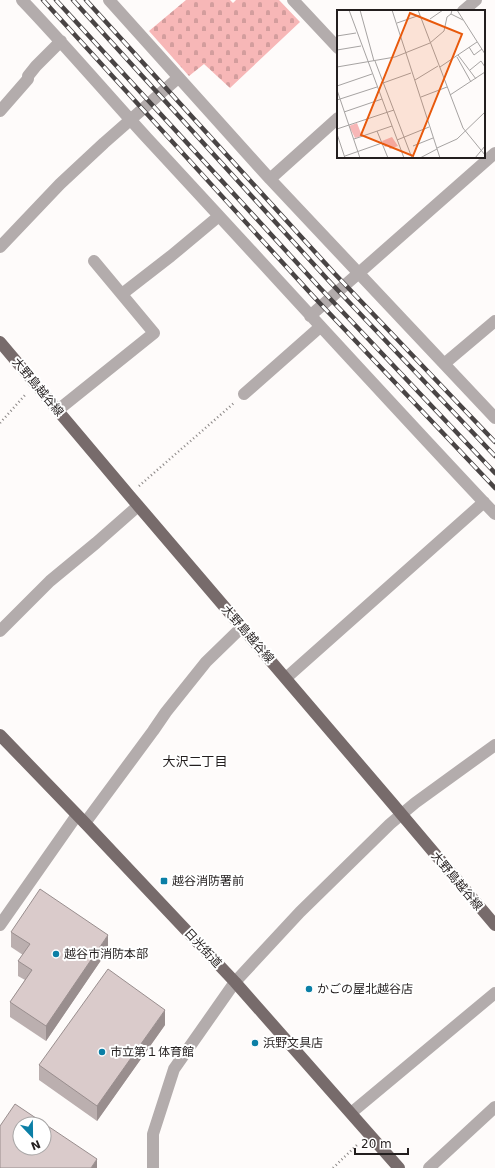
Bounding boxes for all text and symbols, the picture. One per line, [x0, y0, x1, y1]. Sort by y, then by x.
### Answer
inset map [337, 10, 485, 158]
street label: 大野島越谷線 [9, 355, 67, 419]
street label: 大野島越谷線 [219, 602, 277, 666]
district label: 大沢二丁目 [162, 754, 228, 769]
street label: 大野島越谷線 [428, 849, 486, 913]
place label: 越谷消防署前 [172, 874, 244, 888]
marker: 越谷消防署前 [159, 876, 169, 886]
street label: 日光街道 [182, 926, 224, 970]
place label: 越谷市消防本部 [64, 947, 148, 961]
marker: 越谷市消防本部 [51, 949, 61, 959]
place label: かごの屋北越谷店 [317, 982, 413, 996]
marker: かごの屋北越谷店 [304, 984, 314, 994]
place label: 浜野文具店 [263, 1036, 323, 1050]
marker: 浜野文具店 [250, 1038, 260, 1048]
place label: 市立第１体育館 [110, 1045, 194, 1059]
marker: 市立第１体育館 [97, 1047, 107, 1057]
north arrow [12, 1116, 52, 1156]
scale bar [355, 1130, 408, 1156]
text: N [29, 1137, 42, 1153]
text: 20 m [361, 1137, 392, 1151]

